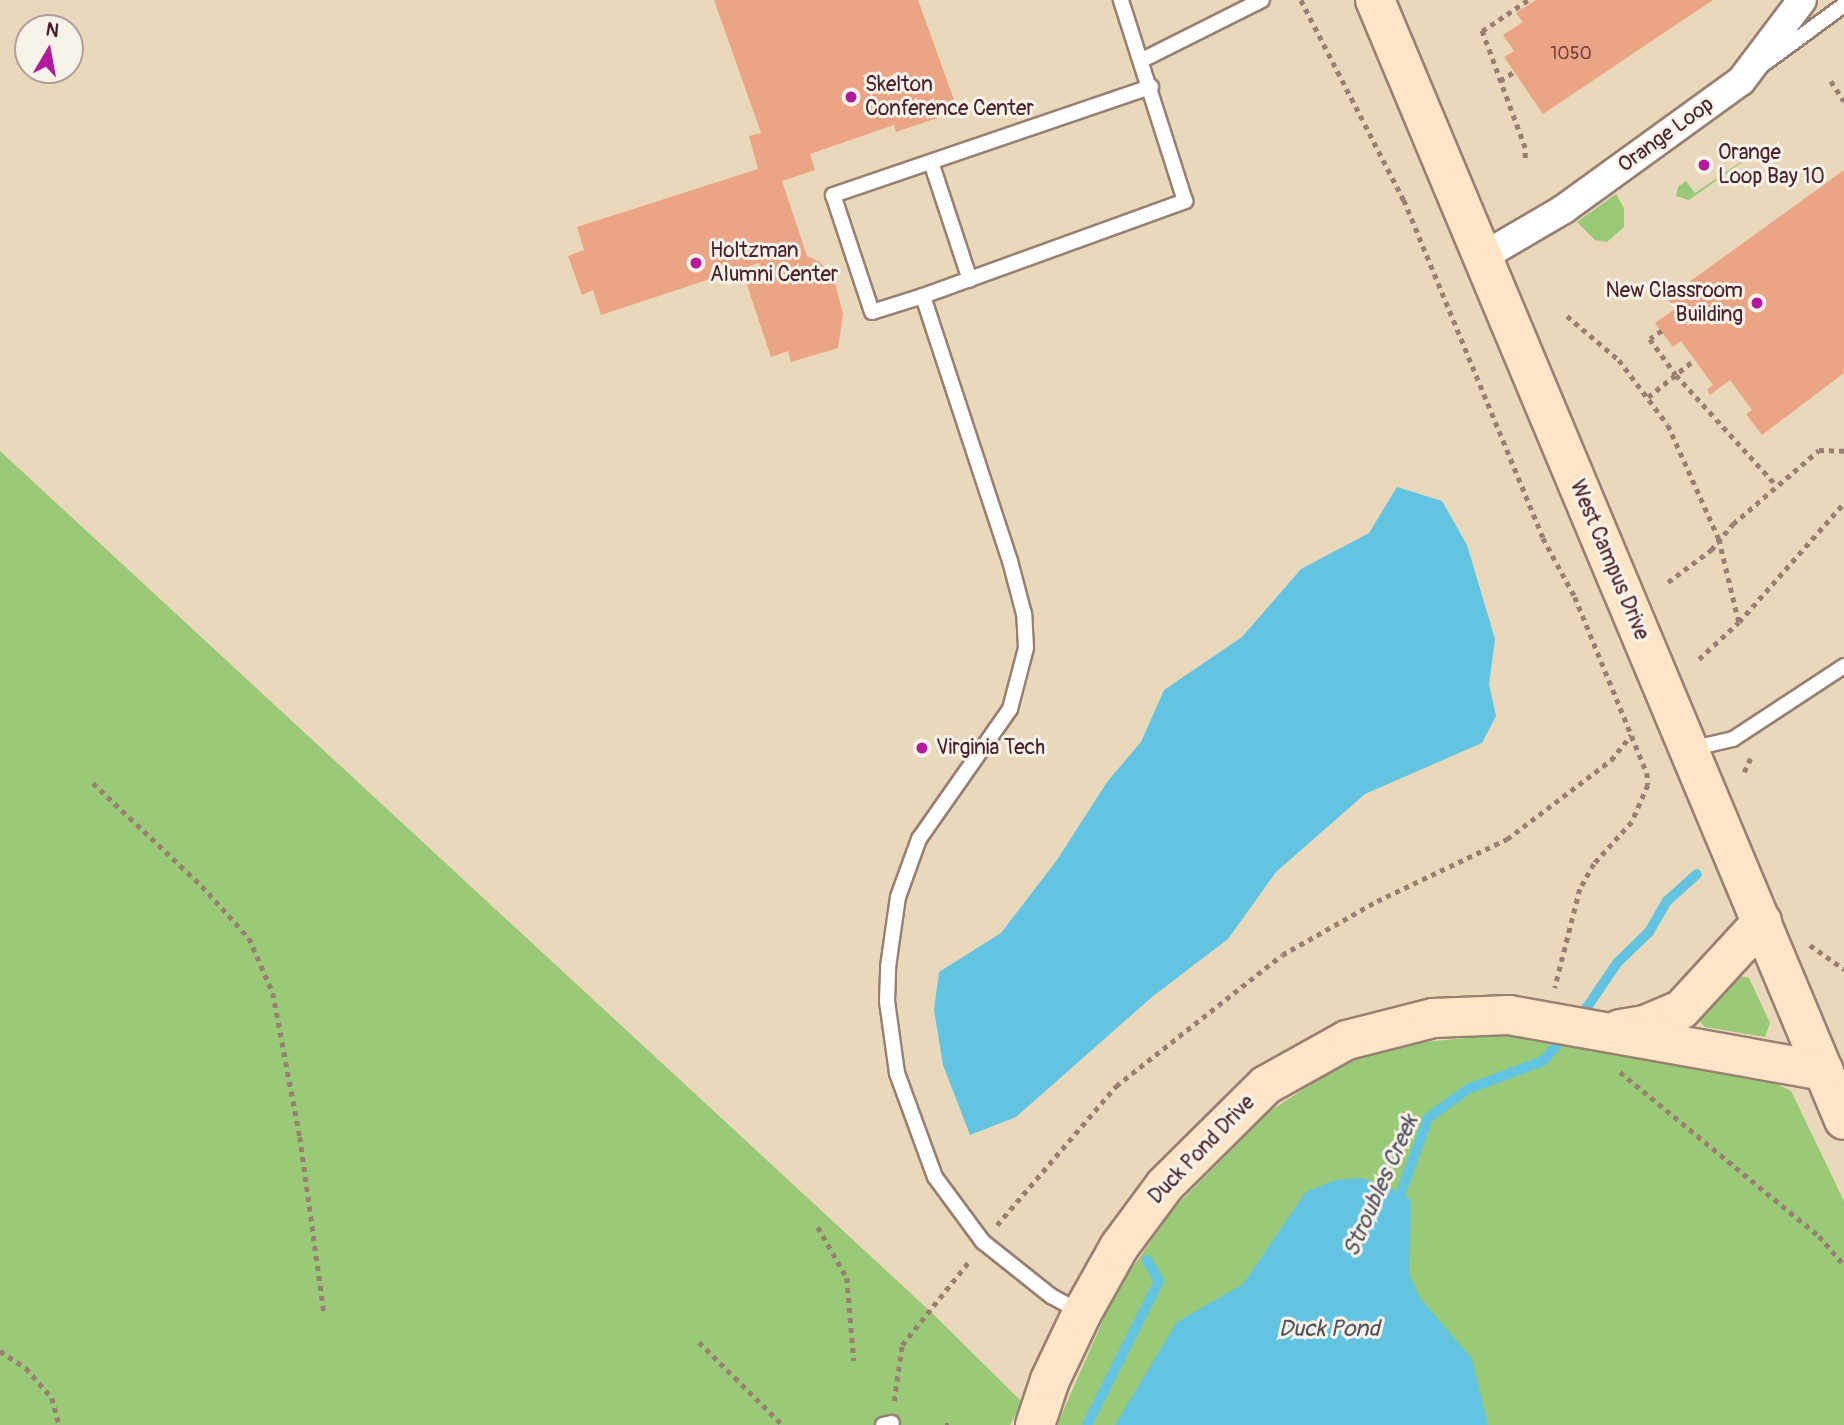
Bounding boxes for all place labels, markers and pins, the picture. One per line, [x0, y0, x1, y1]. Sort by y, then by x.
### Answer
place label: Skelton Conference Center [865, 72, 1034, 122]
marker: Skelton Conference Center [843, 89, 859, 105]
place label: Orange Loop Bay 10 [1718, 140, 1825, 190]
marker: Orange Loop Bay 10 [1696, 157, 1712, 173]
place label: Holtzman Alumni Center [710, 238, 838, 288]
marker: Holtzman Alumni Center [688, 255, 704, 271]
place label: New Classroom Building [1606, 278, 1743, 328]
marker: New Classroom Building [1749, 295, 1765, 311]
place label: Virginia Tech [936, 735, 1045, 761]
marker: Virginia Tech [914, 740, 930, 756]

